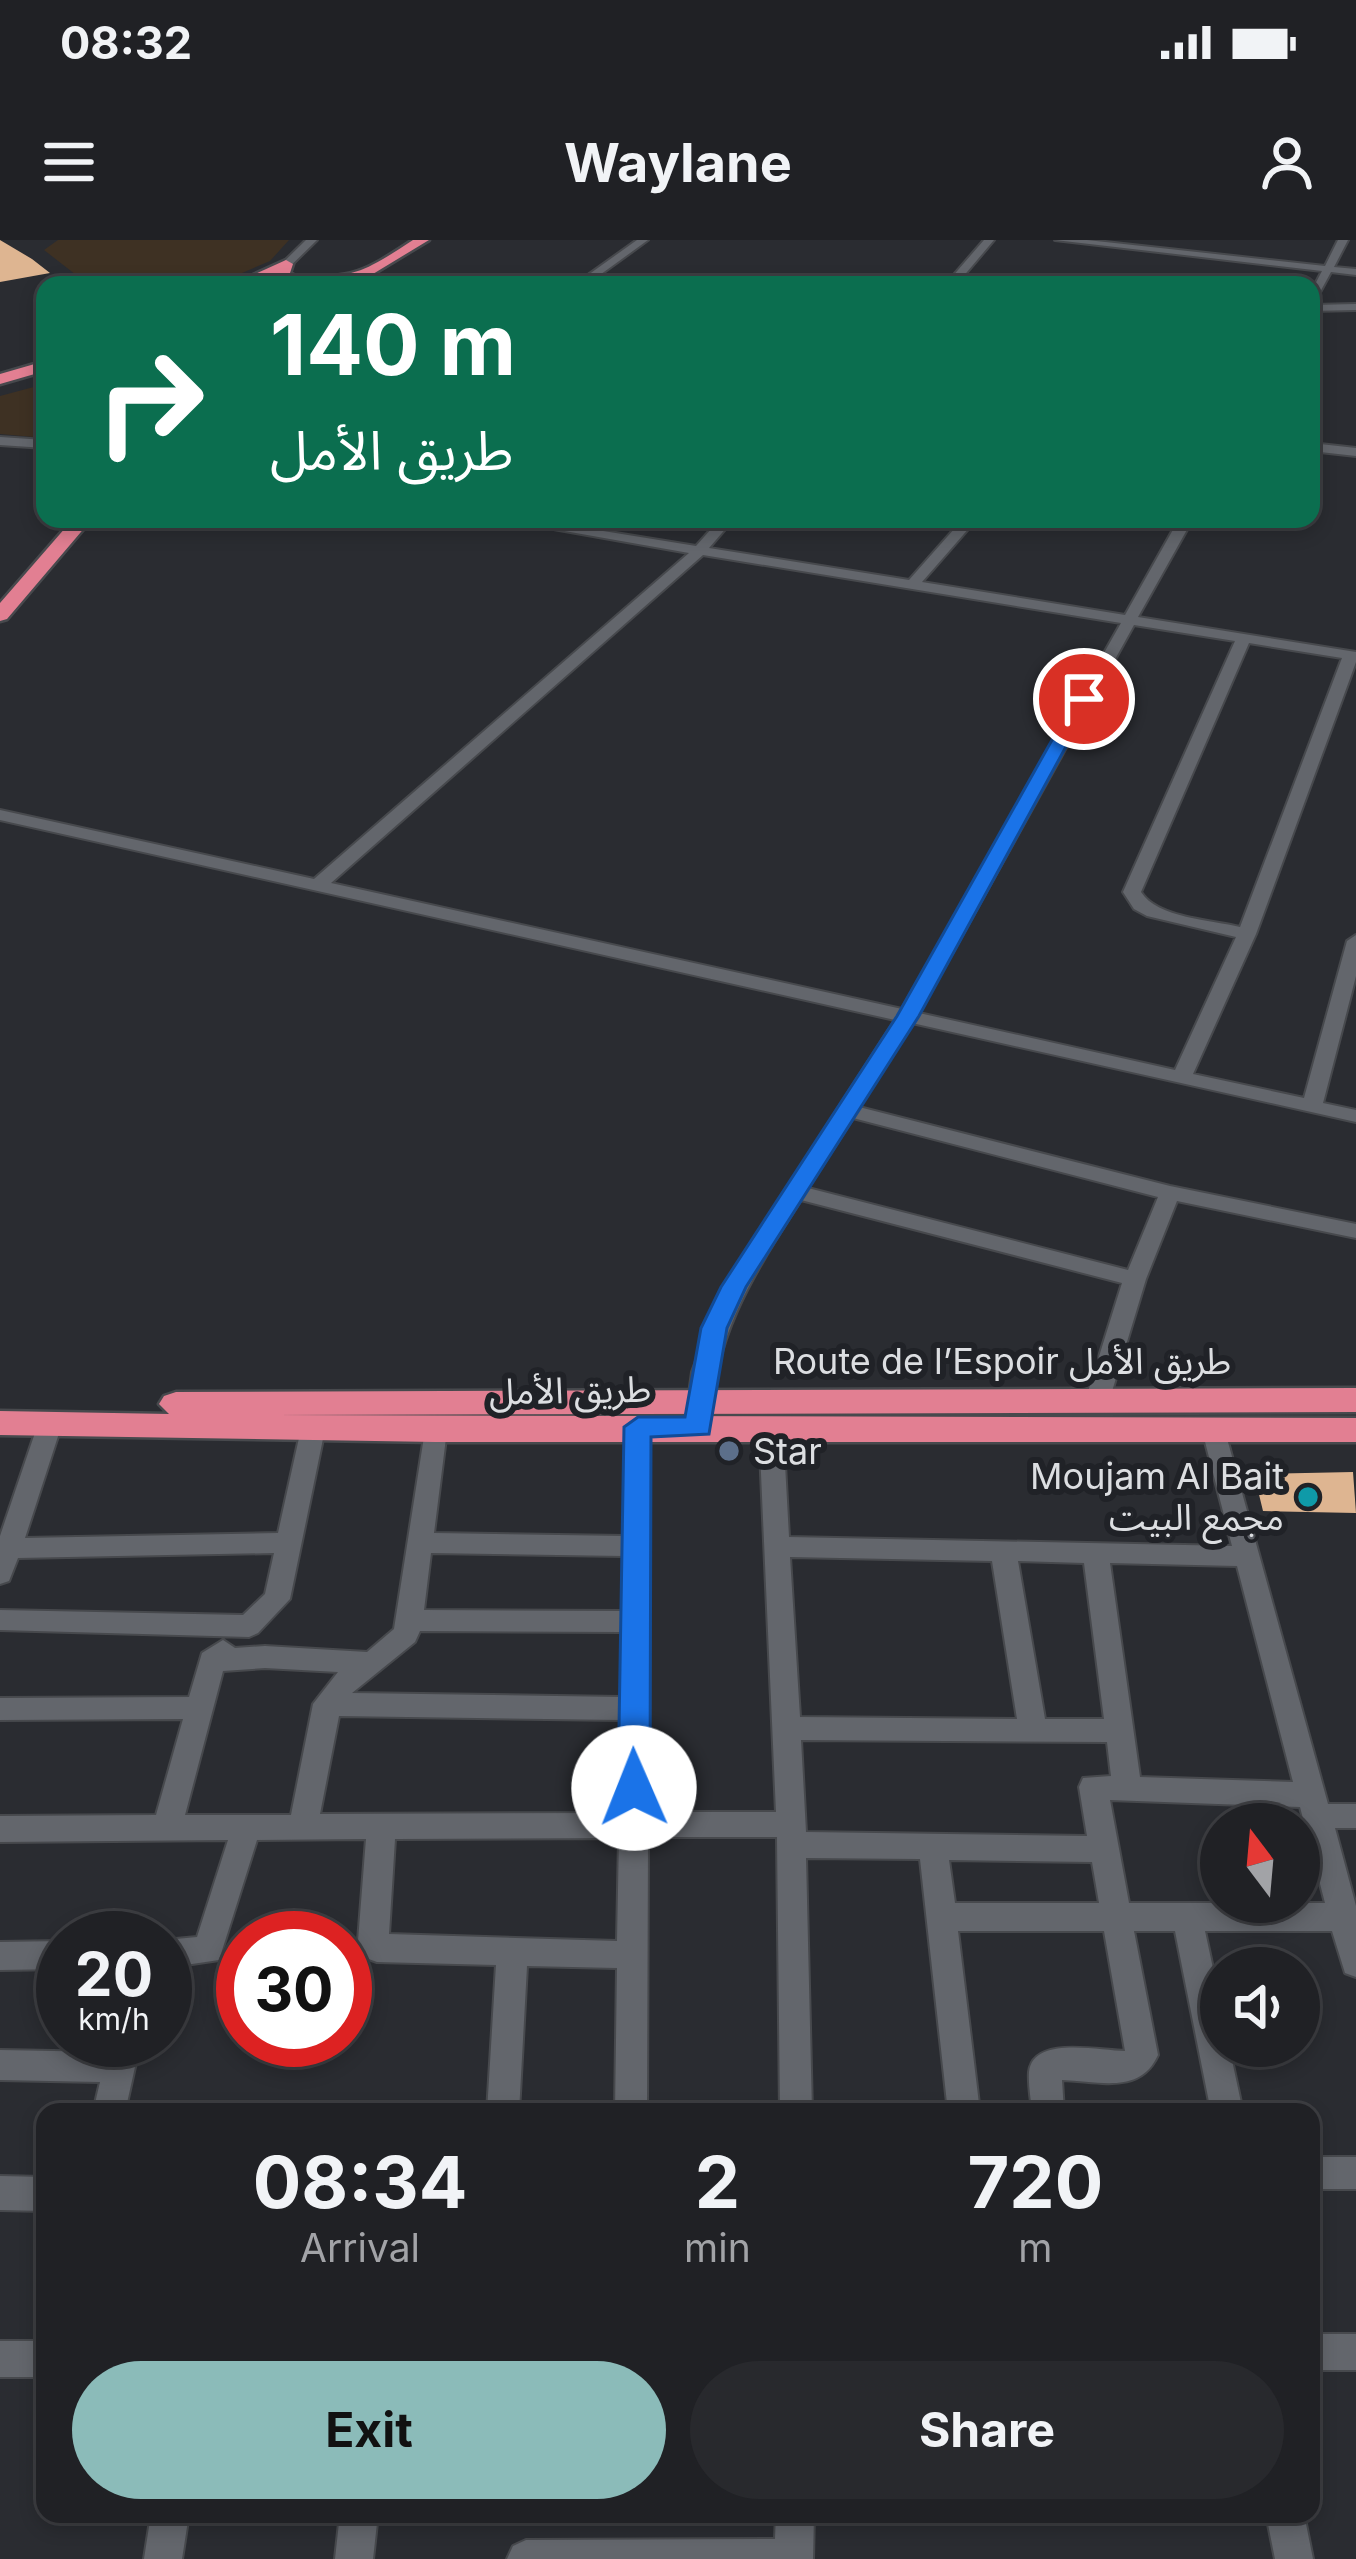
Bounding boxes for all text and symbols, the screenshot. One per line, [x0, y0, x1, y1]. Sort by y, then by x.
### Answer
text: 08:32 [60, 15, 192, 70]
icon: menu [36, 129, 102, 195]
icon: person [1254, 129, 1320, 195]
text: Waylane [564, 130, 792, 195]
text: 140 m [270, 294, 516, 395]
icon: right [72, 324, 228, 480]
text: طريق الأمل [270, 418, 513, 483]
pin [1033, 648, 1135, 750]
icon: arrive [1051, 666, 1117, 732]
street label: Route de l’Espoir طريق الأمل [773, 1339, 1231, 1384]
street label: طريق الأمل [489, 1367, 652, 1414]
place label: Star [753, 1429, 822, 1473]
marker: Star [716, 1438, 742, 1464]
place label: Moujam Al Bait مجمع البيت [1030, 1454, 1284, 1544]
marker: Moujam Al Bait مجمع البيت [1295, 1484, 1321, 1510]
position arrow [571, 1725, 697, 1851]
north arrow [1200, 1803, 1320, 1923]
map controls [1200, 1803, 1320, 2067]
speed limit sign: 30 [216, 1911, 372, 2067]
text: 20 [75, 1938, 153, 2010]
button: sound [1200, 1947, 1320, 2067]
text: km/h [78, 2001, 150, 2037]
text: 08:34 [253, 2138, 467, 2225]
text: 2 [695, 2138, 740, 2225]
text: 720 [967, 2138, 1103, 2225]
text: Arrival [300, 2224, 420, 2271]
text: min [684, 2224, 751, 2271]
text: m [1018, 2224, 1052, 2271]
button: Exit [72, 2361, 666, 2499]
button: Share [690, 2361, 1284, 2499]

